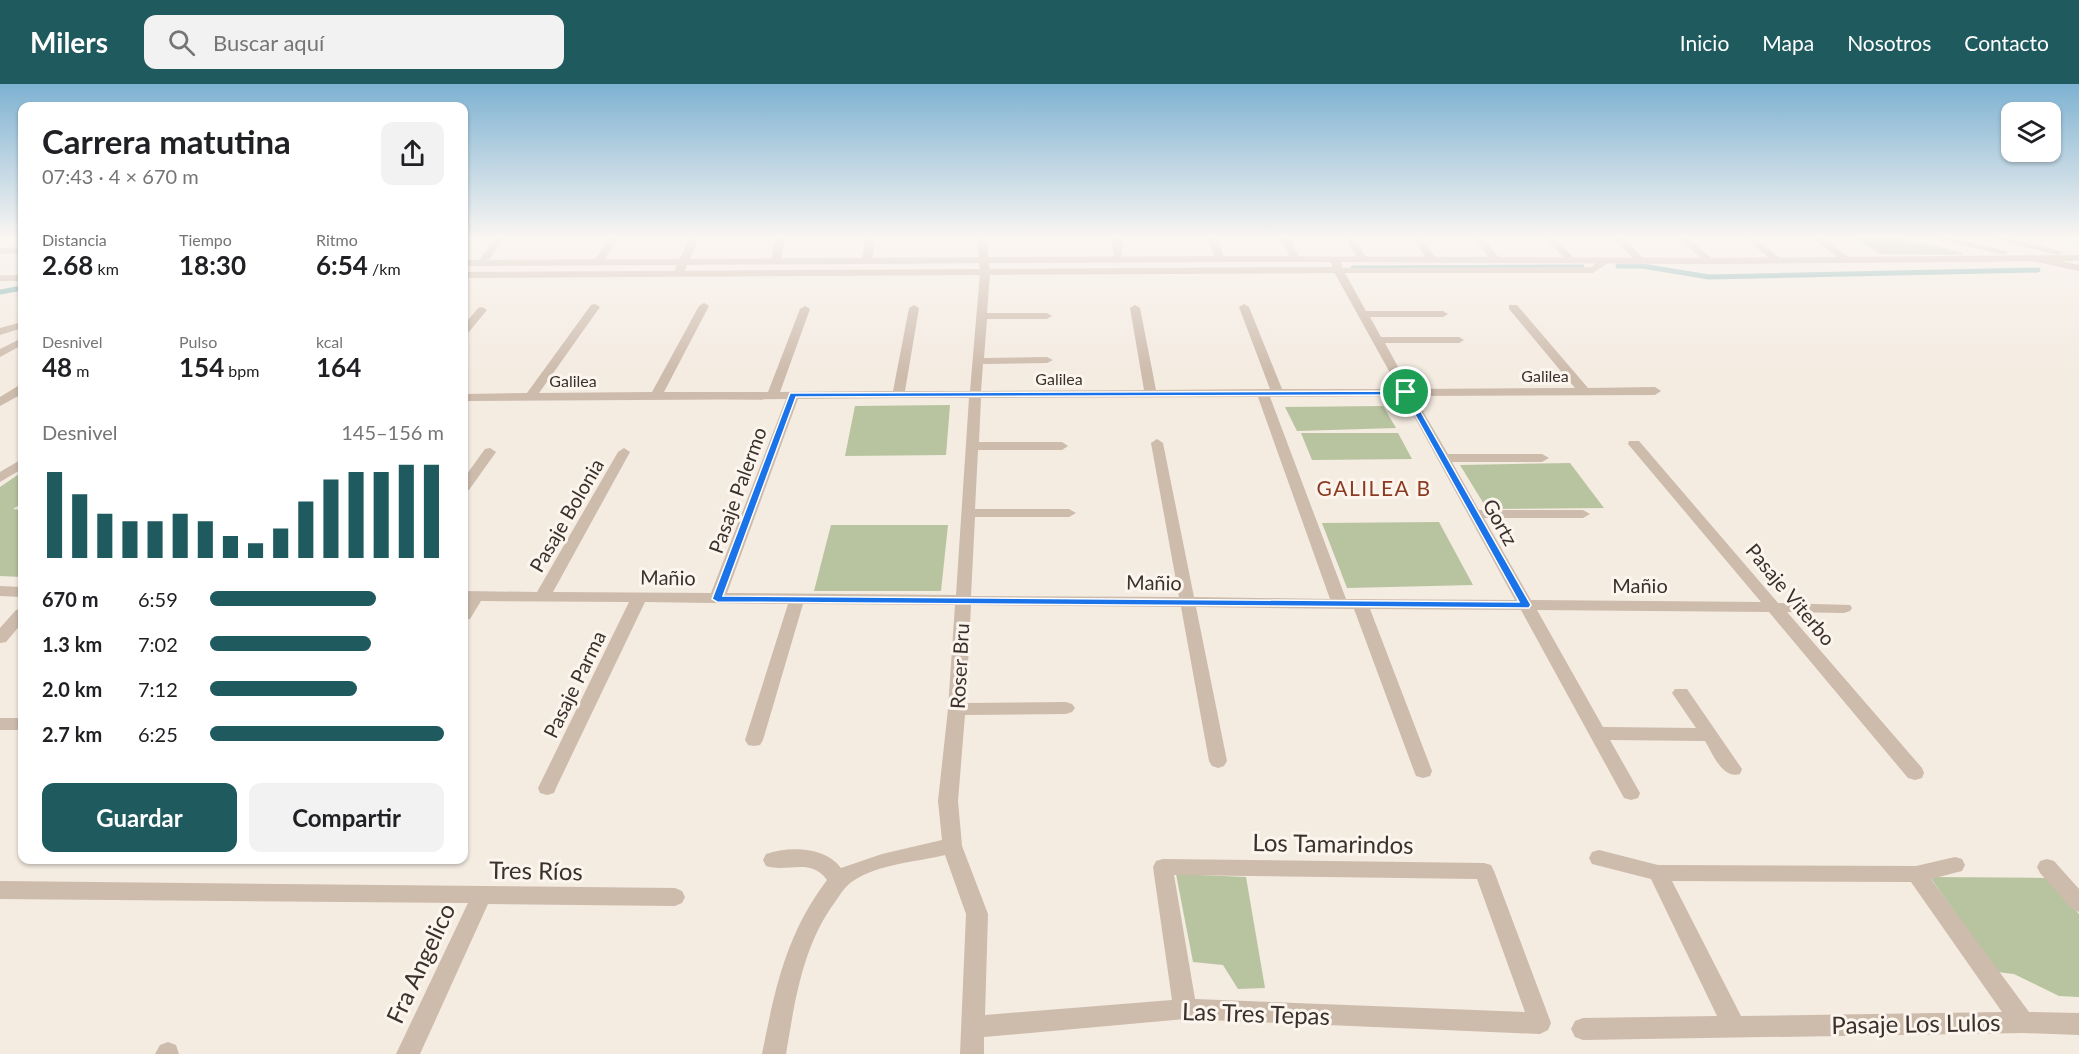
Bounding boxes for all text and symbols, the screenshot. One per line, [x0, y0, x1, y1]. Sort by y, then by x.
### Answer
search box [144, 15, 564, 69]
text: Milers [30, 25, 108, 59]
icon: search [165, 26, 198, 59]
text: Buscar aquí [213, 29, 324, 56]
text: Inicio [1680, 30, 1729, 55]
text: Mapa [1762, 30, 1814, 55]
text: Nosotros [1847, 30, 1931, 55]
text: Contacto [1964, 30, 2049, 55]
map controls [2001, 102, 2061, 162]
button: layers [2001, 102, 2061, 162]
text: Carrera matutina [42, 121, 291, 161]
button: share [381, 122, 444, 185]
text: 07:43 · 4 × 670 m [42, 164, 199, 188]
text: Distancia [42, 230, 107, 249]
text: Tiempo [179, 230, 232, 249]
text: Ritmo [316, 230, 358, 249]
text: 2.68 [42, 249, 93, 281]
text: 18:30 [179, 249, 246, 281]
text: 6:54 [316, 249, 368, 281]
text: km [93, 259, 119, 278]
text: /km [368, 259, 401, 278]
text: Desnivel [42, 332, 102, 351]
text: Pulso [179, 332, 217, 351]
text: kcal [316, 332, 343, 351]
text: 48 [42, 351, 72, 383]
text: 154 [179, 351, 224, 383]
text: 164 [316, 351, 361, 383]
text: m [72, 361, 89, 380]
text: bpm [224, 361, 259, 380]
pin [1380, 366, 1431, 417]
street label: Galilea [1521, 366, 1569, 385]
street label: Galilea [1035, 369, 1083, 388]
street label: Galilea [549, 371, 597, 390]
icon: arrive [1389, 375, 1422, 408]
text: Desnivel [42, 420, 118, 444]
text: 145–156 m [341, 420, 444, 444]
street label: Pasaje Palermo [703, 424, 771, 556]
street label: Pasaje Bolonia [524, 454, 608, 576]
district label: GALILEA B [1317, 475, 1431, 500]
street label: Gortz [1479, 495, 1523, 549]
street label: Pasaje Viterbo [1741, 538, 1841, 650]
street label: Mañio [640, 565, 696, 589]
street label: Mañio [1126, 570, 1182, 594]
street label: Mañio [1612, 573, 1668, 597]
text: 670 m [42, 587, 98, 611]
text: 6:59 [138, 587, 178, 611]
street label: Roser Bru [945, 623, 973, 709]
street label: Pasaje Parma [538, 627, 610, 741]
text: 1.3 km [42, 632, 102, 656]
text: 7:02 [138, 632, 178, 656]
text: 2.0 km [42, 677, 102, 701]
text: 7:12 [138, 677, 178, 701]
text: 2.7 km [42, 722, 102, 746]
text: 6:25 [138, 722, 178, 746]
button: Guardar [42, 783, 237, 852]
button: Compartir [249, 783, 444, 852]
street label: Los Tamarindos [1252, 827, 1414, 859]
street label: Tres Ríos [489, 855, 583, 885]
street label: Fra Angelico [380, 898, 460, 1028]
street label: Las Tres Tepas [1182, 996, 1330, 1030]
street label: Pasaje Los Lulos [1831, 1007, 2001, 1039]

